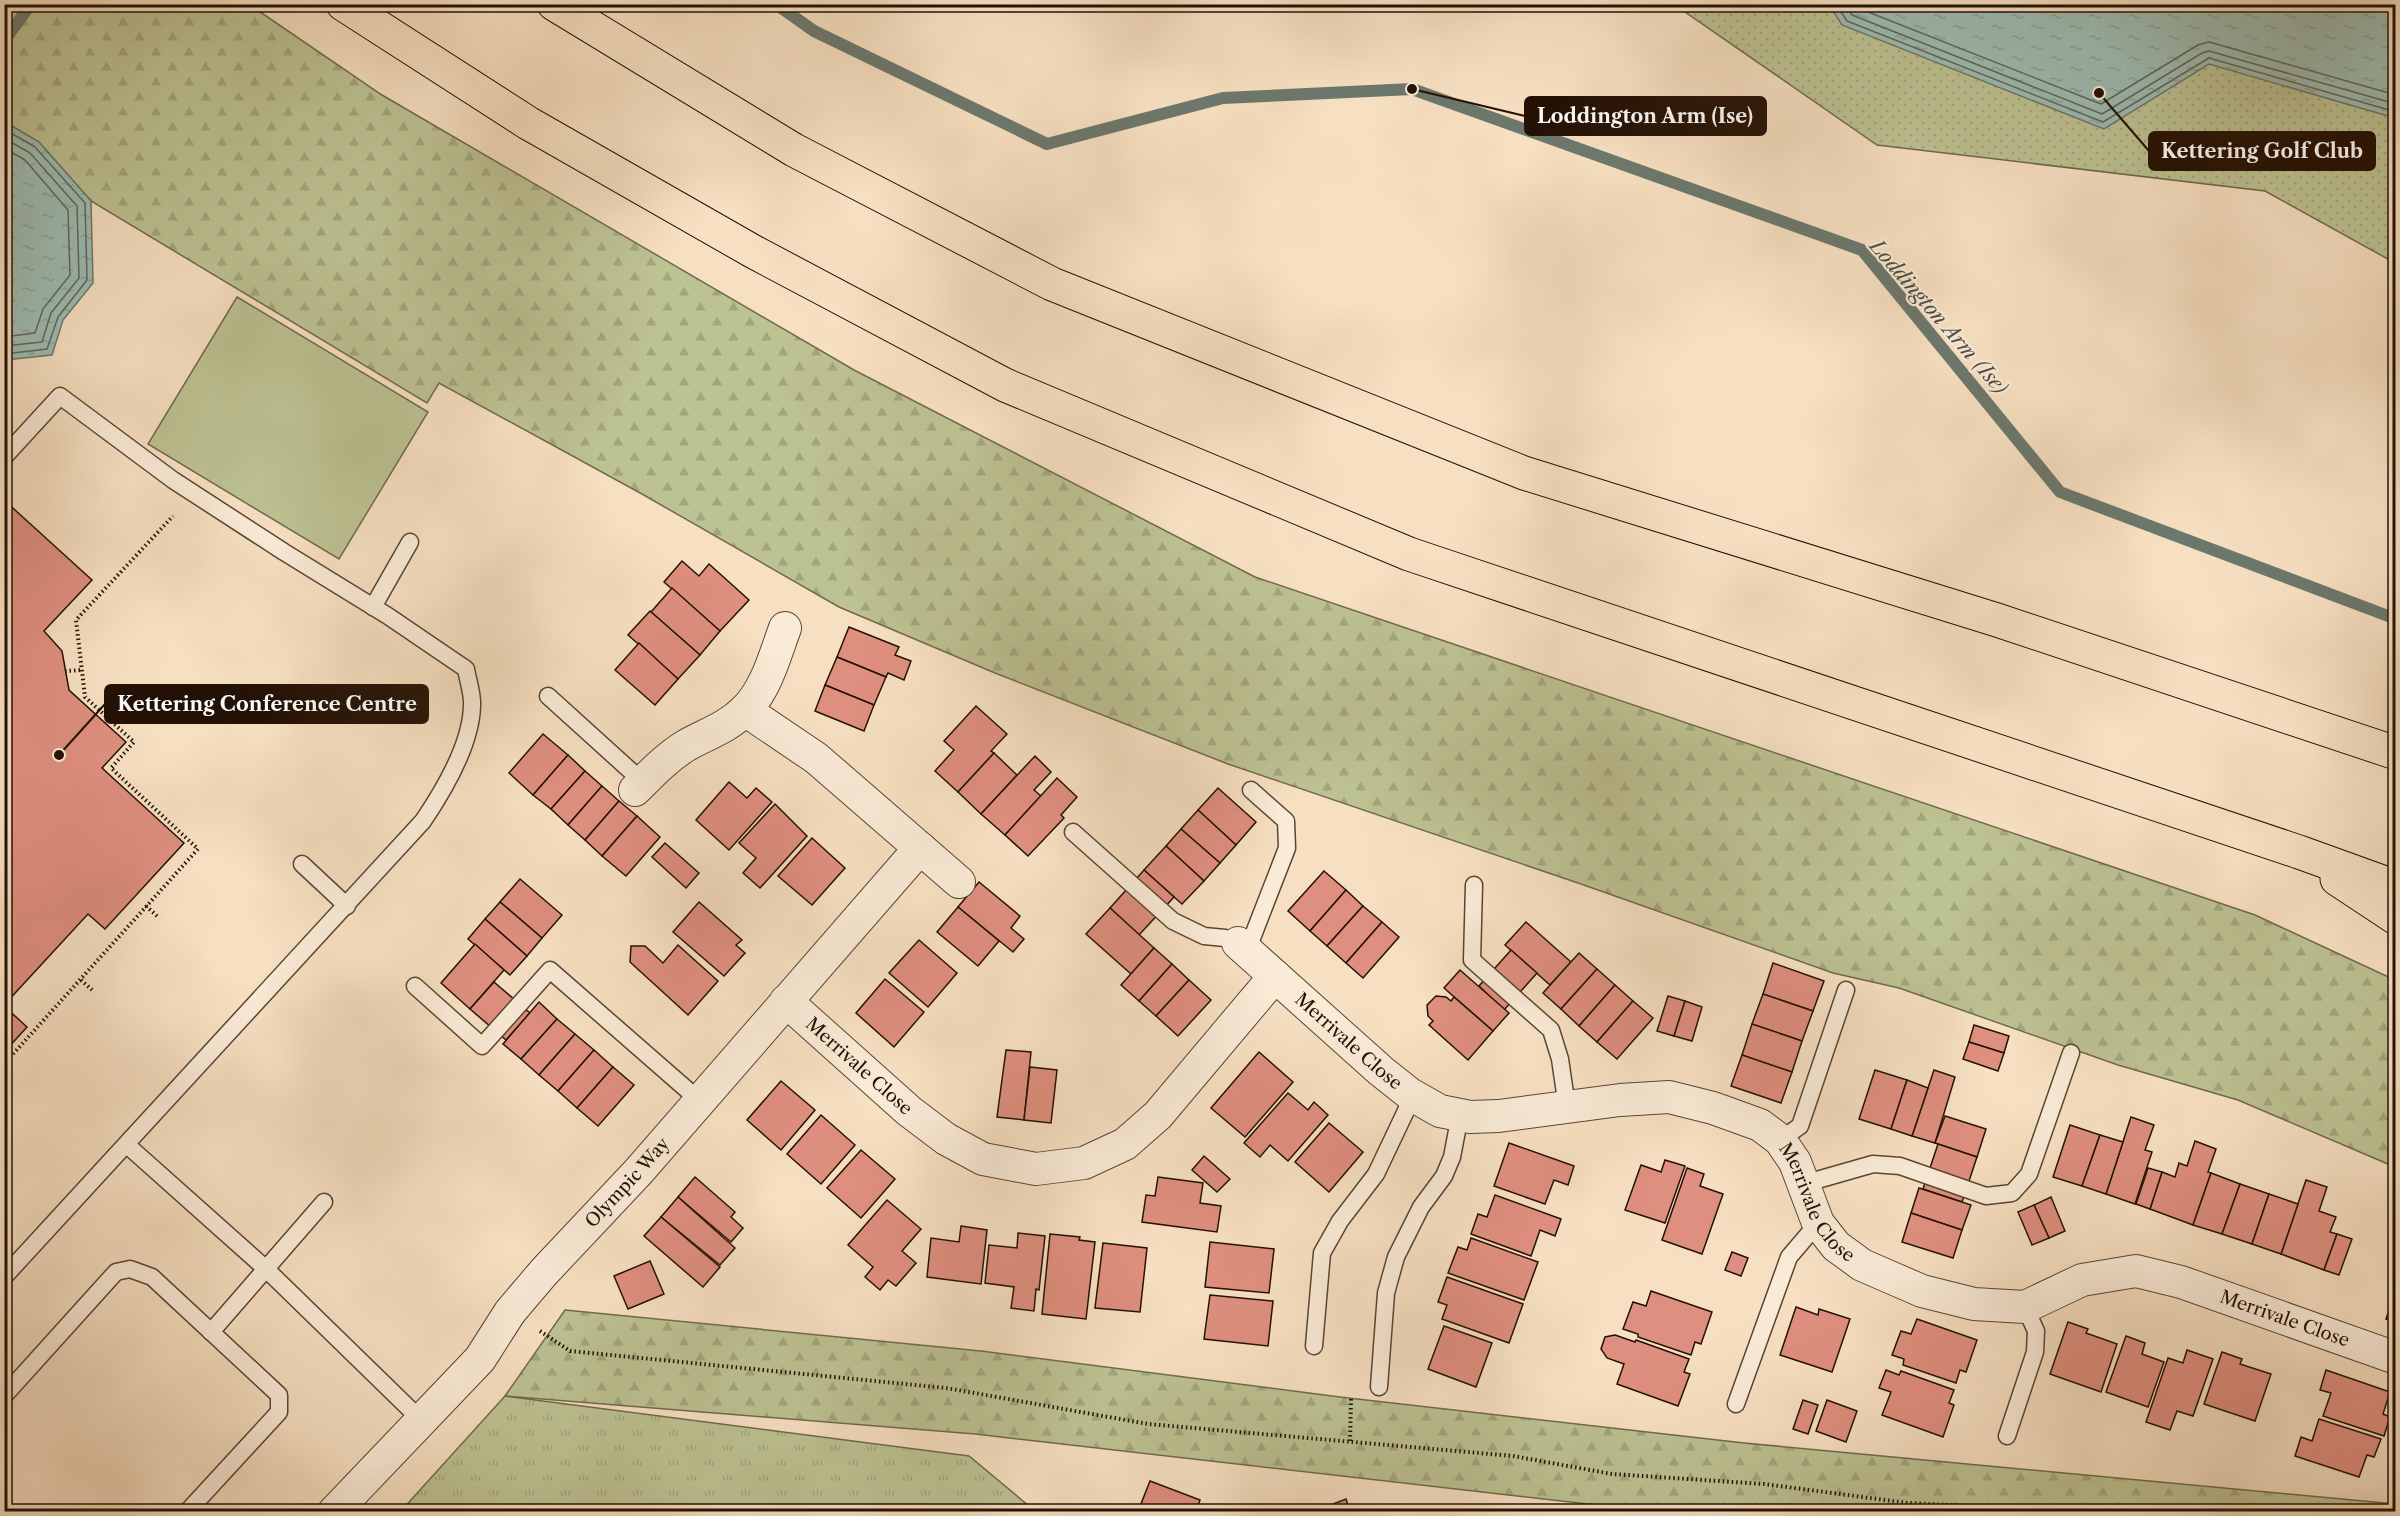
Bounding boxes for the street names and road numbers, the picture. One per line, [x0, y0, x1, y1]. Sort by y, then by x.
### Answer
street label: Merrivale Close [1290, 988, 1407, 1094]
street label: Merrivale Close [801, 1013, 917, 1120]
street label: Olympic Way [581, 1132, 675, 1232]
street label: Merrivale Close [1774, 1139, 1859, 1267]
street label: Merrivale Close [2217, 1286, 2352, 1352]

